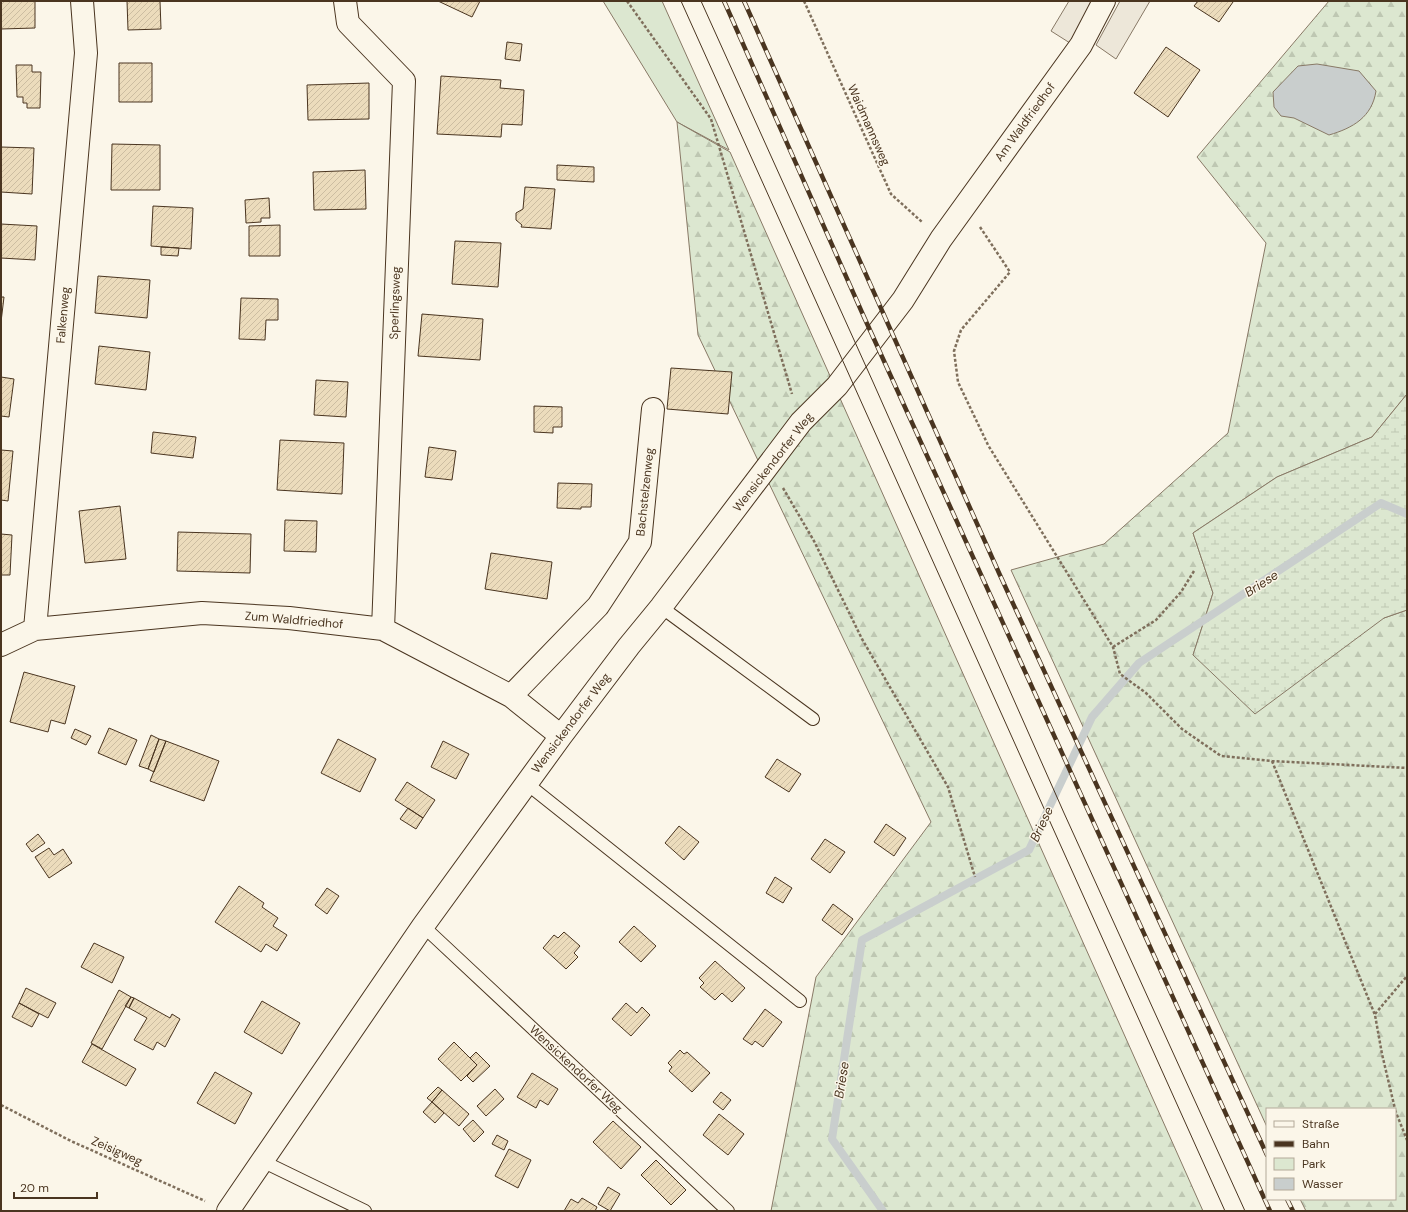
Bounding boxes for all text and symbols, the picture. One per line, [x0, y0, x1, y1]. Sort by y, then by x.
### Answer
street label: Am Waldfriedhof [991, 79, 1059, 165]
street label: Waidmannsweg [844, 82, 894, 168]
street label: Sperlingsweg [386, 266, 404, 340]
street label: Falkenweg [53, 286, 73, 344]
street label: Wensickendorfer Weg [729, 409, 817, 515]
street label: Bachstelzenweg [632, 447, 658, 537]
water label: Briese [1241, 566, 1281, 601]
street label: Zum Waldfriedhof [244, 608, 344, 632]
street label: Wensickendorfer Weg [528, 669, 614, 776]
water label: Briese [1026, 804, 1057, 845]
street label: Wensickendorfer Weg [526, 1022, 626, 1117]
water label: Briese [830, 1061, 853, 1100]
legend [1266, 1108, 1396, 1200]
text: Straße [1302, 1116, 1339, 1132]
street label: Zeisigweg [89, 1133, 145, 1169]
text: Bahn [1302, 1136, 1330, 1152]
text: Park [1302, 1156, 1326, 1172]
scale bar [14, 1174, 97, 1200]
text: Wasser [1302, 1176, 1343, 1192]
text: 20 m [20, 1180, 49, 1196]

